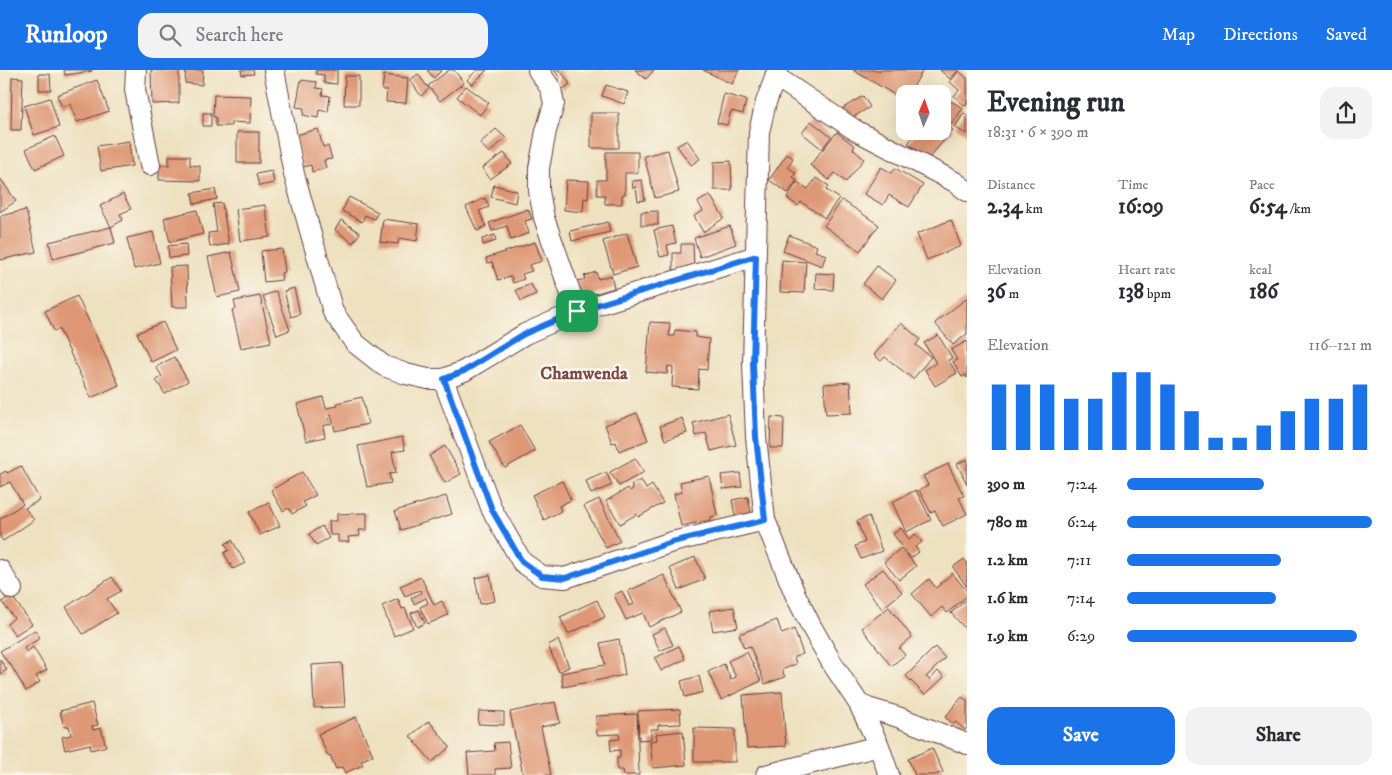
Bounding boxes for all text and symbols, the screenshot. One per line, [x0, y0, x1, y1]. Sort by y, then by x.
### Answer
search box [138, 13, 488, 58]
text: Runloop [25, 20, 108, 50]
icon: search [156, 21, 184, 49]
text: Search here [196, 24, 283, 47]
text: Map [1162, 24, 1195, 46]
text: Directions [1223, 24, 1298, 46]
text: Saved [1326, 24, 1367, 46]
north arrow [896, 85, 951, 140]
map controls [896, 85, 951, 140]
text: Evening run [987, 85, 1125, 120]
button: share [1320, 87, 1372, 139]
text: 18:31 · 6 × 390 m [987, 122, 1088, 142]
text: Distance [987, 176, 1035, 194]
text: Time [1118, 176, 1148, 194]
text: Pace [1249, 176, 1275, 194]
text: 2.34 [987, 194, 1023, 220]
text: 16:09 [1118, 194, 1164, 220]
text: 6:54 [1249, 194, 1287, 220]
text: km [1023, 200, 1043, 218]
text: /km [1287, 200, 1311, 218]
text: Elevation [987, 261, 1041, 279]
text: Heart rate [1118, 261, 1175, 279]
text: kcal [1249, 261, 1272, 279]
text: 36 [987, 279, 1006, 305]
text: 138 [1118, 279, 1144, 305]
text: 186 [1249, 279, 1278, 305]
text: m [1006, 285, 1019, 303]
text: bpm [1144, 285, 1171, 303]
pin [556, 290, 598, 332]
icon: arrive [563, 297, 591, 325]
text: Elevation [987, 335, 1049, 355]
text: 116–121 m [1309, 335, 1372, 355]
district label: Chamwenda [540, 363, 628, 385]
text: 390 m [987, 474, 1025, 494]
text: 7:24 [1067, 474, 1097, 494]
text: 780 m [987, 512, 1028, 532]
text: 6:24 [1067, 512, 1097, 532]
text: 1.2 km [987, 550, 1028, 570]
text: 7:11 [1067, 550, 1091, 570]
text: 1.6 km [987, 588, 1028, 608]
text: 7:14 [1067, 588, 1095, 608]
text: 1.9 km [987, 626, 1028, 646]
text: 6:29 [1067, 626, 1095, 646]
button: Save [987, 707, 1175, 765]
button: Share [1185, 707, 1372, 765]

